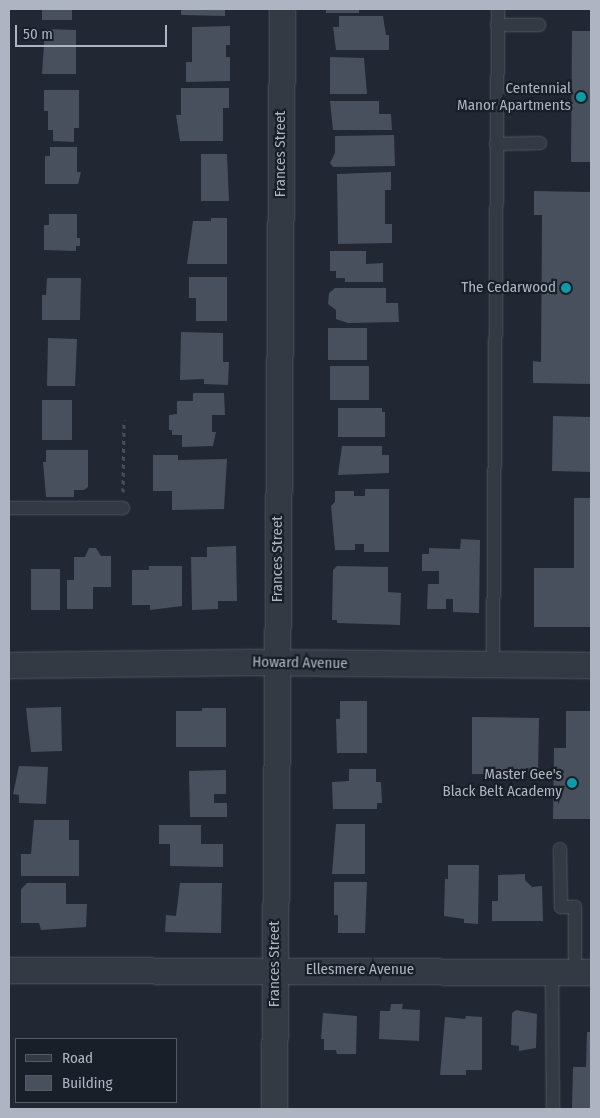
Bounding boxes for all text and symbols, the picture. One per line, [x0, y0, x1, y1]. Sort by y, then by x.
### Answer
scale bar [18, 15, 170, 47]
text: 50 m [23, 25, 53, 43]
place label: Centennial Manor Apartments [457, 79, 571, 114]
marker: Centennial Manor Apartments [575, 91, 587, 103]
street label: Frances Street [272, 111, 290, 197]
place label: The Cedarwood [461, 279, 556, 297]
marker: The Cedarwood [560, 282, 572, 294]
street label: Frances Street [269, 516, 287, 602]
street label: Howard Avenue [252, 653, 348, 673]
place label: Master Gee's Black Belt Academy [443, 765, 562, 800]
marker: Master Gee's Black Belt Academy [566, 777, 578, 789]
street label: Frances Street [266, 921, 284, 1007]
street label: Ellesmere Avenue [306, 961, 414, 979]
legend [15, 1038, 178, 1103]
text: Road [62, 1049, 93, 1067]
text: Building [62, 1074, 113, 1092]

